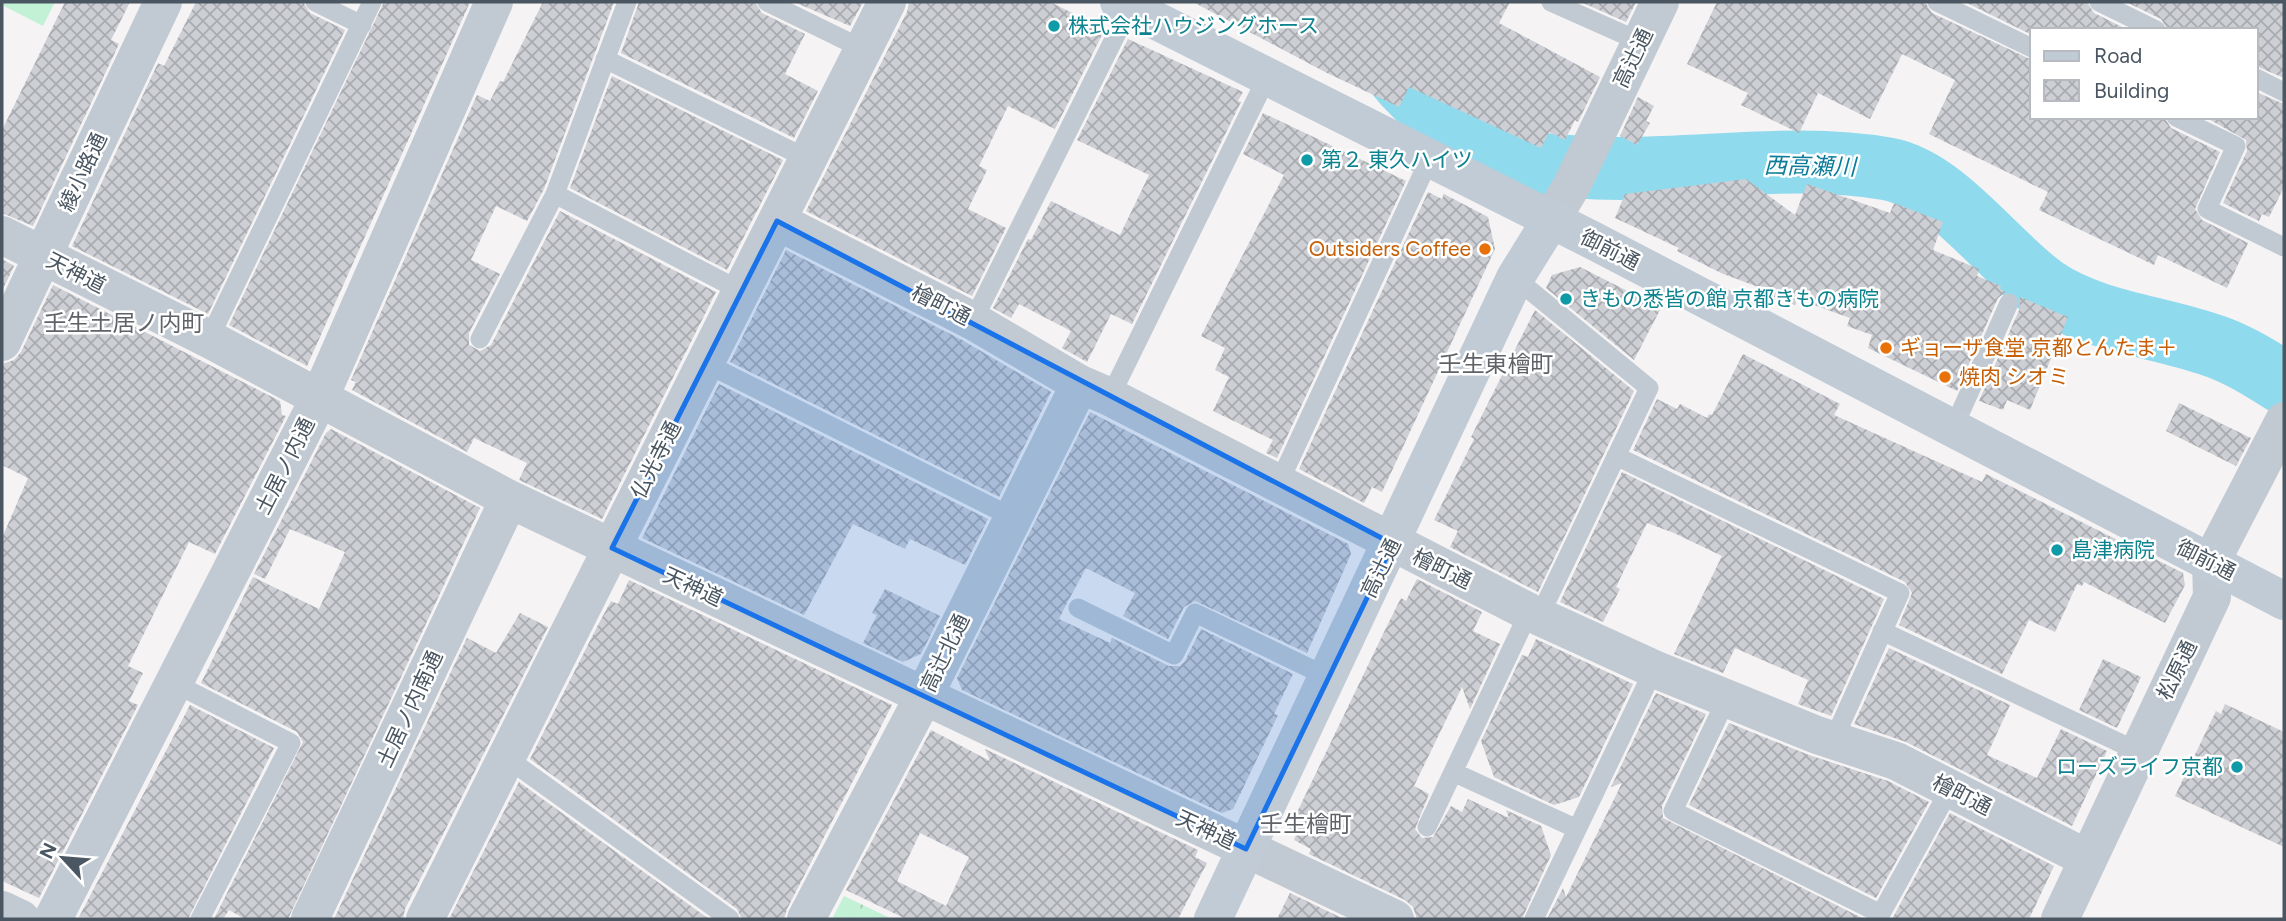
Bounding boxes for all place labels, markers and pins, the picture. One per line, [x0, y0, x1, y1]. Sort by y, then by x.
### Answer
place label: 株式会社ハウジングホース [1068, 13, 1319, 38]
marker: 株式会社ハウジングホース [1046, 18, 1062, 34]
place label: 第２ 東久ハイツ [1321, 147, 1473, 172]
marker: 第２ 東久ハイツ [1299, 152, 1315, 168]
place label: Outsiders Coffee [1309, 236, 1471, 261]
marker: Outsiders Coffee [1477, 241, 1493, 257]
place label: きもの悉皆の館 京都きもの病院 [1580, 286, 1879, 311]
marker: きもの悉皆の館 京都きもの病院 [1558, 291, 1574, 307]
place label: ギョーザ食堂 京都とんたま＋ [1900, 335, 2177, 360]
marker: ギョーザ食堂 京都とんたま＋ [1878, 340, 1894, 356]
place label: 焼肉 シオミ [1959, 364, 2069, 389]
marker: 焼肉 シオミ [1937, 369, 1953, 385]
place label: 島津病院 [2071, 537, 2155, 562]
marker: 島津病院 [2049, 542, 2065, 558]
place label: ローズライフ京都 [2056, 754, 2223, 779]
marker: ローズライフ京都 [2229, 759, 2245, 775]

